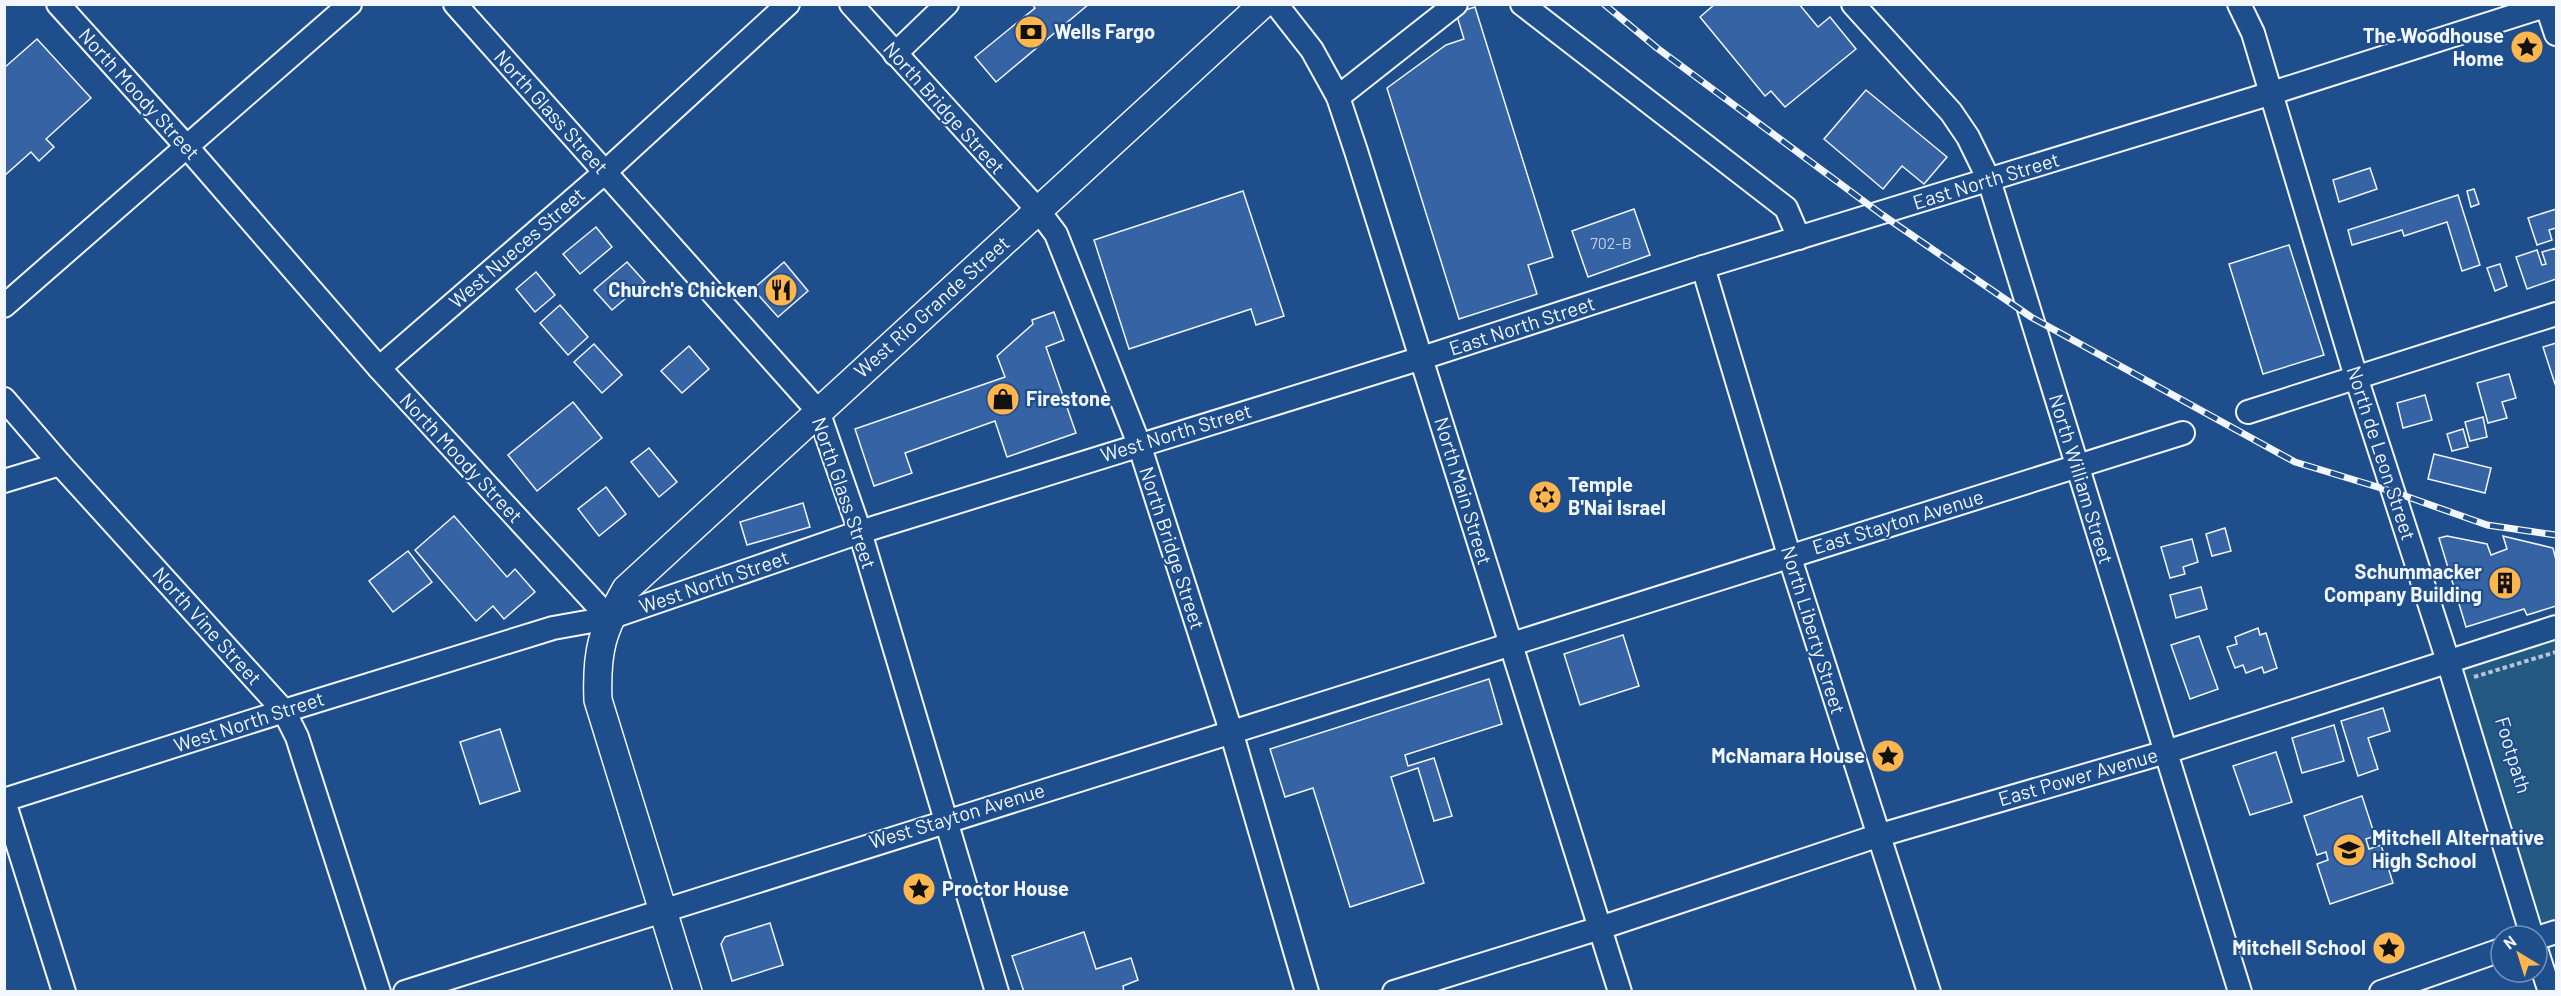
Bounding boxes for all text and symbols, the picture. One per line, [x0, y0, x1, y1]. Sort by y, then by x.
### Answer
bank icon: Wells Fargo [1013, 14, 1049, 50]
place label: Wells Fargo [1054, 19, 1155, 43]
street label: North Moody Street [74, 23, 205, 164]
place label: The Woodhouse Home [2363, 23, 2504, 70]
place icon: The Woodhouse Home [2509, 29, 2545, 65]
street label: North Bridge Street [879, 36, 1010, 178]
street label: North Glass Street [490, 44, 614, 178]
street label: East North Street [1910, 146, 2062, 214]
street label: West Nueces Street [444, 182, 589, 313]
street label: West Rio Grande Street [849, 230, 1014, 382]
house number: 702-B [1590, 233, 1632, 252]
restaurant icon: Church's Chicken [763, 272, 799, 308]
place label: Church's Chicken [608, 277, 758, 301]
street label: East North Street [1446, 290, 1598, 360]
street label: North de Leon Street [2342, 362, 2421, 543]
shop icon: Firestone [985, 381, 1021, 417]
place label: Firestone [1026, 386, 1111, 410]
street label: North Moody Street [395, 387, 528, 527]
street label: North William Street [2045, 391, 2119, 567]
street label: West North Street [1097, 398, 1254, 466]
street label: North Glass Street [808, 414, 882, 572]
street label: North Main Street [1430, 414, 1498, 567]
street label: North Bridge Street [1135, 463, 1211, 632]
place label: Temple B'Nai Israel [1568, 472, 1666, 519]
synagogue icon: Temple B'Nai Israel [1527, 479, 1563, 515]
street label: East Stayton Avenue [1809, 484, 1986, 558]
street label: North Liberty Street [1777, 543, 1851, 717]
street label: West North Street [636, 544, 792, 618]
place label: Schummacker Company Building [2324, 559, 2482, 606]
street label: North Vine Street [148, 561, 267, 689]
building icon: Schummacker Company Building [2487, 565, 2523, 601]
street label: West North Street [171, 685, 327, 757]
street label: Footpath [2491, 714, 2537, 796]
place icon: McNamara House [1870, 738, 1906, 774]
street label: East Power Avenue [1995, 742, 2160, 810]
place label: McNamara House [1711, 743, 1865, 767]
street label: West Stayton Avenue [866, 777, 1047, 853]
place label: Mitchell Alternative High School [2372, 825, 2544, 872]
school or university icon: Mitchell Alternative High School [2331, 832, 2367, 868]
place icon: Proctor House [901, 871, 937, 907]
place label: Proctor House [942, 876, 1069, 900]
north arrow [2489, 924, 2549, 984]
place icon: Mitchell School [2371, 930, 2407, 966]
text: N [2499, 931, 2519, 953]
place label: Mitchell School [2232, 935, 2366, 959]

